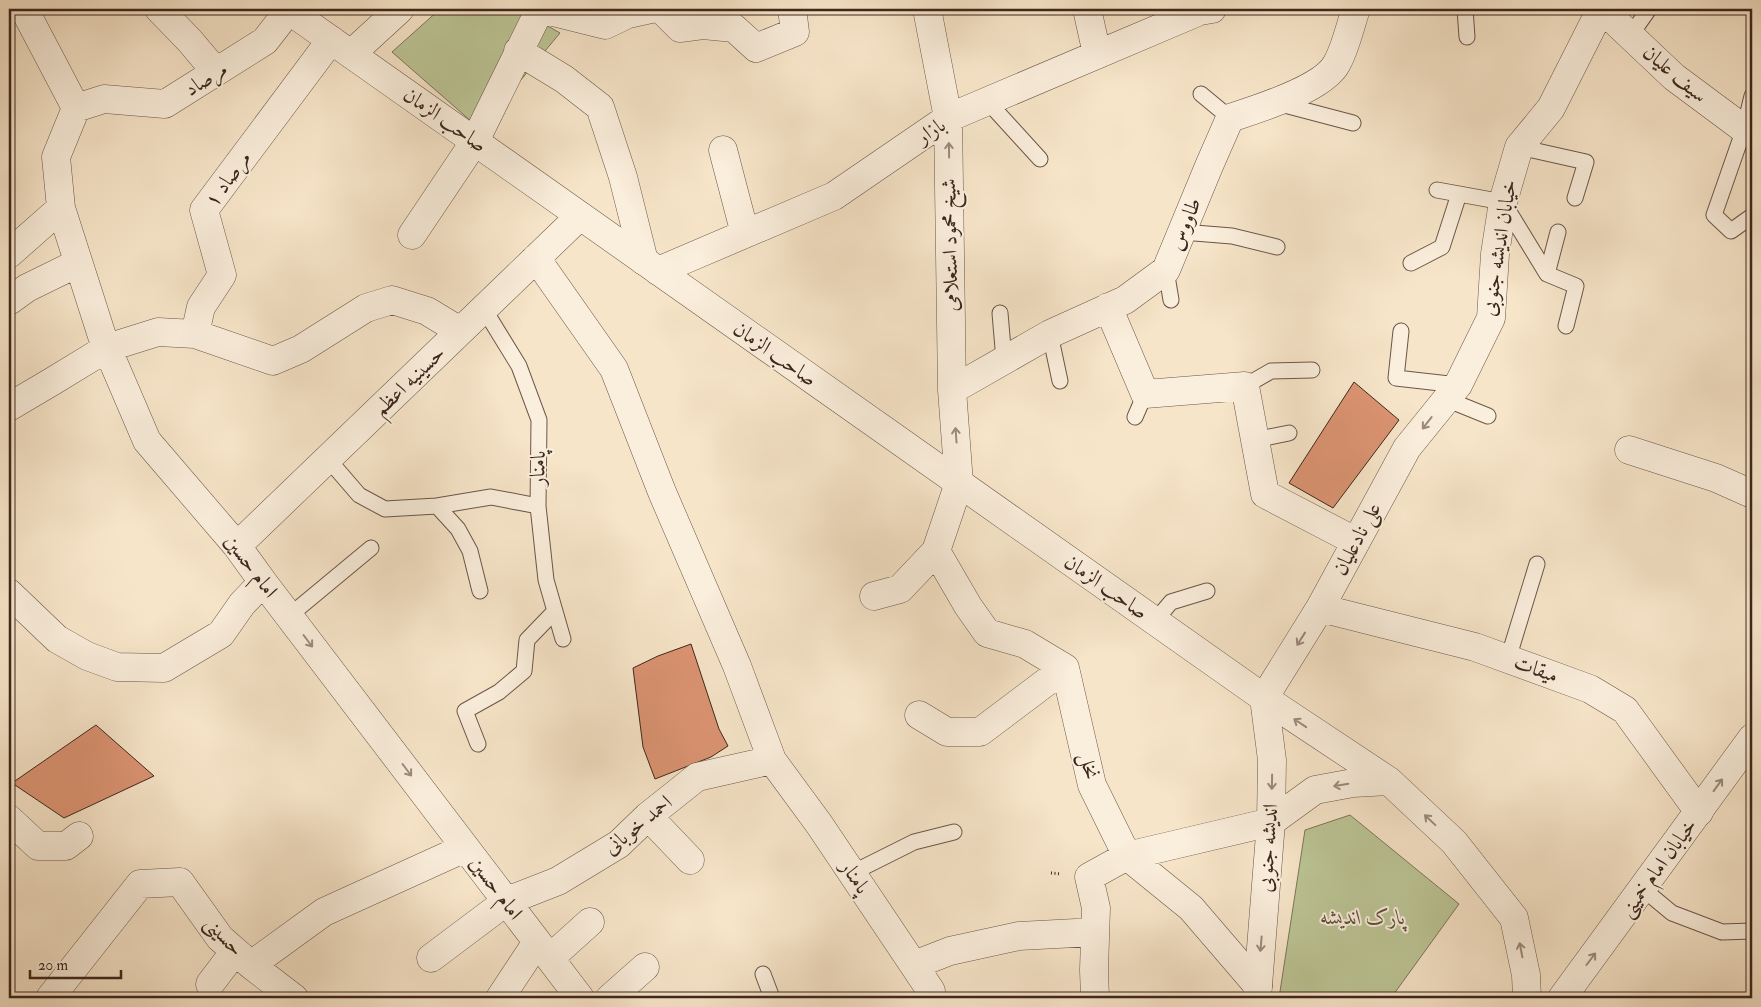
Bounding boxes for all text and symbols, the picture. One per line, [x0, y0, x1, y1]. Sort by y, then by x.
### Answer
street label: سیف علیان [1637, 39, 1713, 109]
street label: مرصاد [179, 55, 233, 104]
street label: صاحب الزمان [398, 81, 492, 159]
street label: بازار [909, 111, 951, 152]
one-way arrow [944, 142, 954, 158]
street label: مرصاد ۱ [199, 146, 258, 213]
street label: شیخ محمود استعلامی [935, 178, 970, 312]
street label: خیابان اندیشه جنوبی [1475, 178, 1524, 318]
street label: طاووس [1162, 194, 1208, 254]
street label: صاحب الزمان [728, 315, 822, 393]
street label: حسینیه اعظم [367, 340, 455, 426]
one-way arrow [1422, 416, 1433, 429]
one-way arrow [951, 427, 960, 443]
street label: پامنار [524, 449, 553, 488]
street label: علی نادعلیان [1327, 498, 1389, 581]
street label: امام حسین [215, 529, 284, 606]
street label: صاحب الزمان [1059, 548, 1153, 626]
one-way arrow [1296, 631, 1306, 645]
one-way arrow [303, 634, 313, 648]
street label: میقات [1510, 649, 1562, 689]
one-way arrow [1294, 717, 1308, 727]
street label: نخل [1072, 750, 1105, 783]
one-way arrow [401, 763, 412, 776]
one-way arrow [1267, 773, 1277, 789]
one-way arrow [1713, 778, 1723, 792]
one-way arrow [1333, 781, 1349, 791]
street label: احمد خوبانی [598, 789, 678, 861]
street label: اندیشه جنوبی [1251, 803, 1286, 893]
street label: خیابان امام خمینی [1613, 813, 1706, 925]
one-way arrow [1424, 814, 1436, 826]
street label: امام حسین [460, 851, 529, 928]
street label: پامنار [832, 853, 877, 901]
park label: پارک اندیشه [1321, 904, 1407, 932]
street label: حسینی [198, 910, 250, 963]
one-way arrow [1257, 935, 1266, 951]
one-way arrow [1516, 942, 1525, 958]
scale bar [30, 947, 121, 979]
one-way arrow [1586, 952, 1596, 966]
text: 20 m [38, 956, 68, 975]

